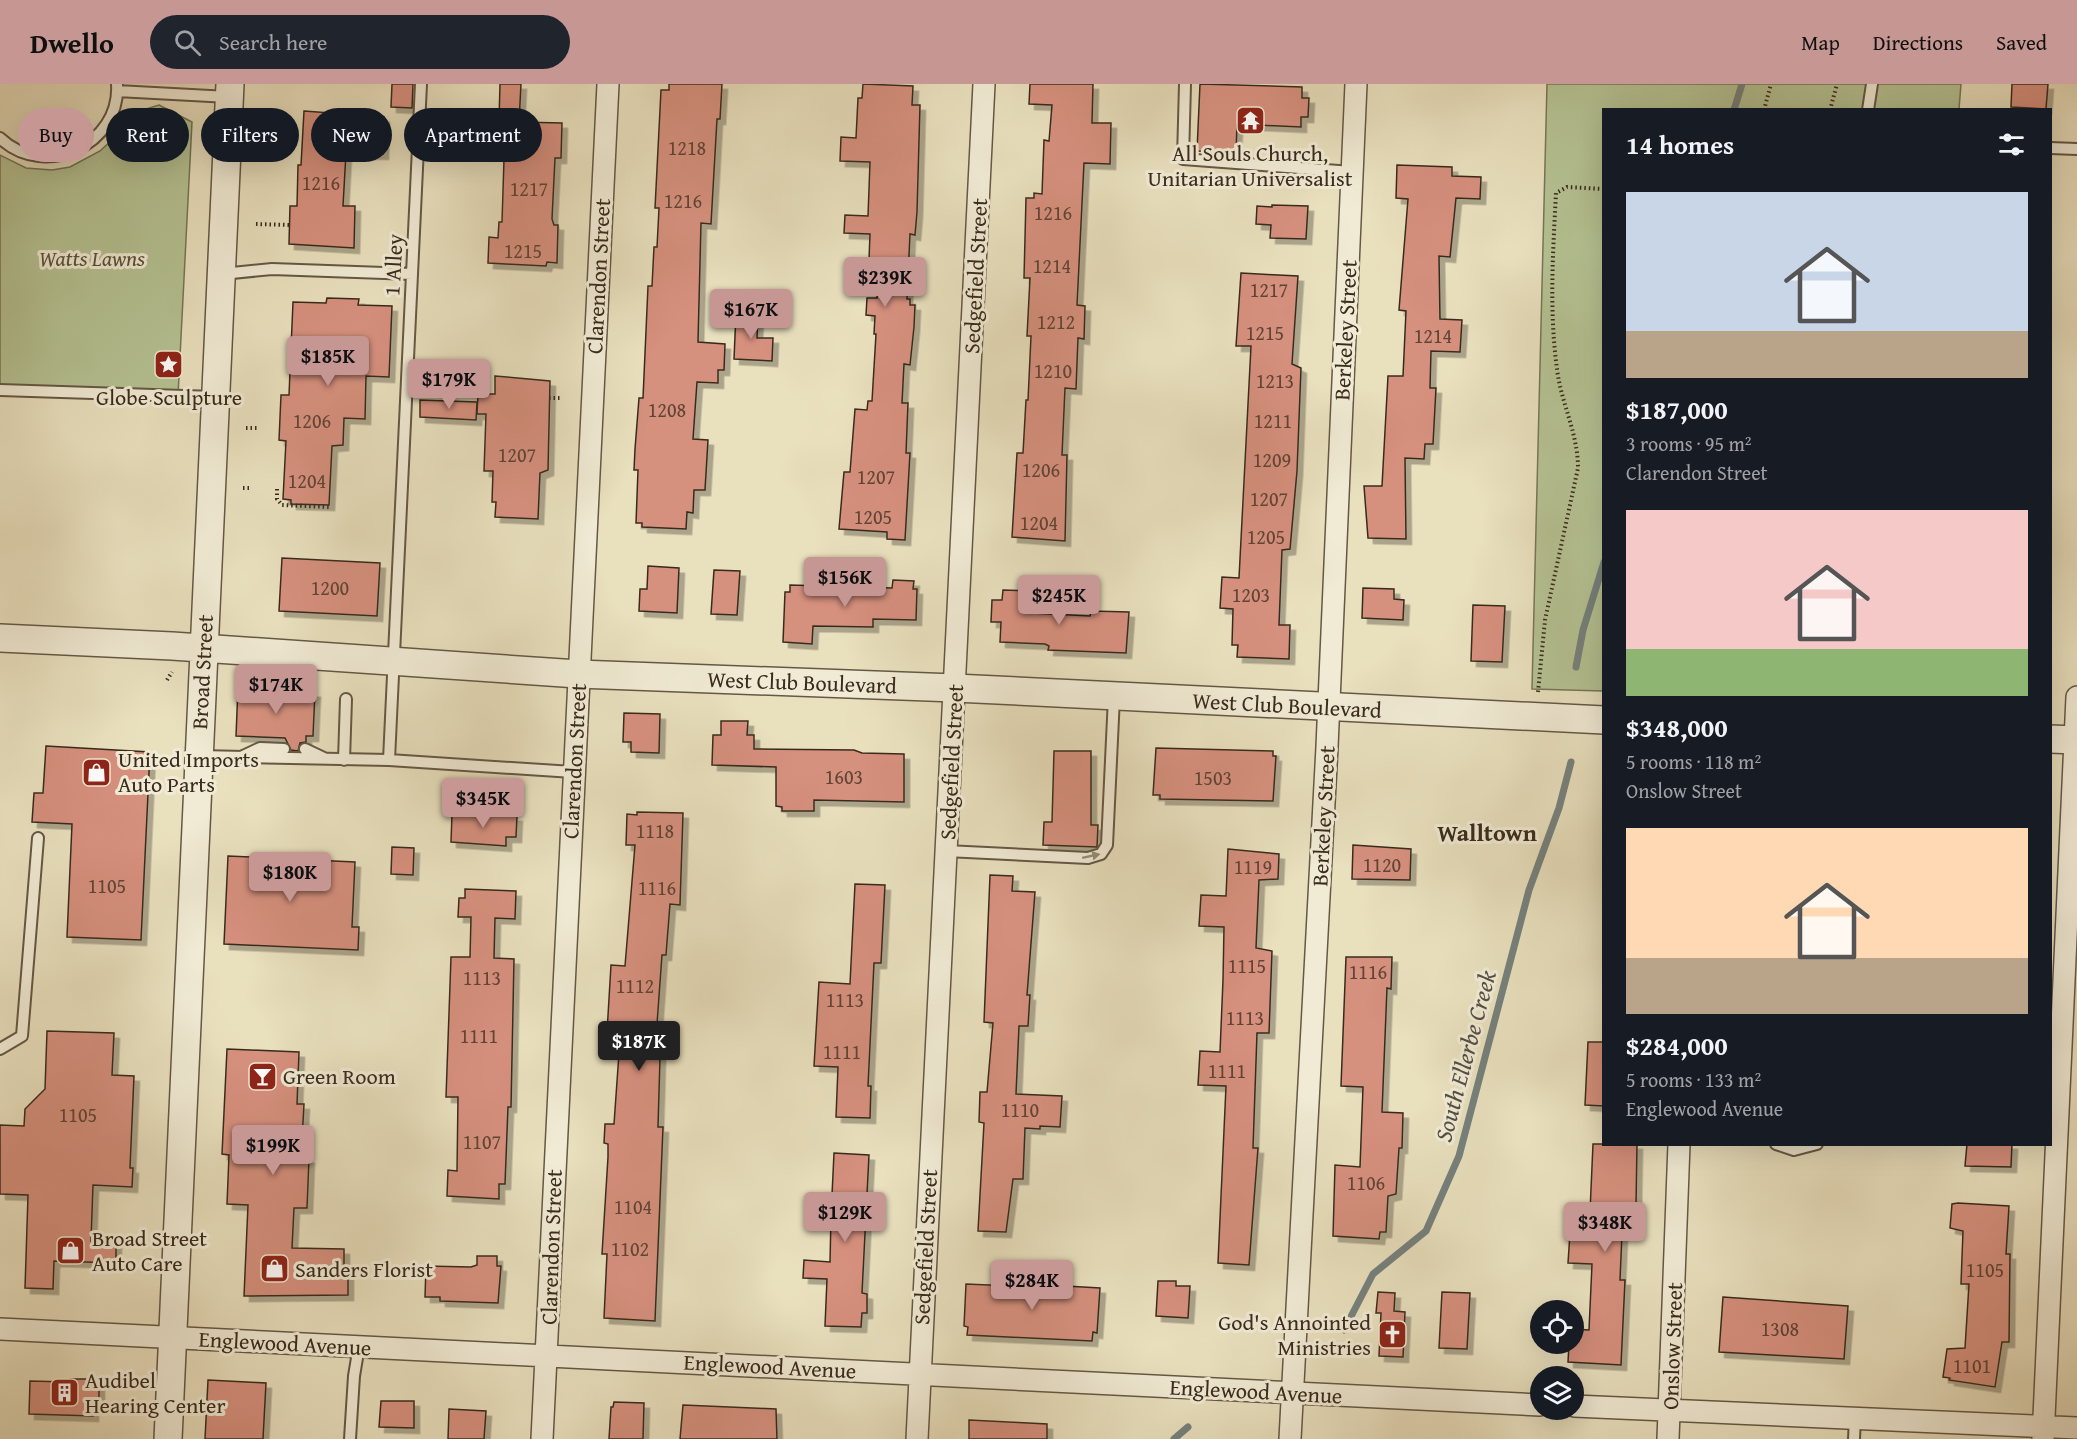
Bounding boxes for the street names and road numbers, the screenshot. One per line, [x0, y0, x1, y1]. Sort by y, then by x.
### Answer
street label: Clarendon Street [578, 197, 618, 355]
street label: Sedgefield Street [955, 197, 995, 355]
street label: 1 Alley [375, 233, 411, 297]
street label: Berkeley Street [1325, 259, 1365, 401]
street label: Broad Street [183, 613, 221, 730]
street label: West Club Boulevard [707, 663, 897, 701]
street label: Clarendon Street [554, 682, 594, 840]
street label: Sedgefield Street [931, 683, 971, 841]
street label: West Club Boulevard [1192, 684, 1383, 726]
street label: Berkeley Street [1303, 745, 1343, 887]
street label: Clarendon Street [532, 1168, 570, 1325]
street label: Sedgefield Street [905, 1168, 945, 1326]
street label: Onslow Street [1654, 1281, 1690, 1410]
street label: Englewood Avenue [198, 1322, 372, 1364]
street label: Englewood Avenue [683, 1345, 857, 1387]
street label: Englewood Avenue [1169, 1370, 1343, 1412]

